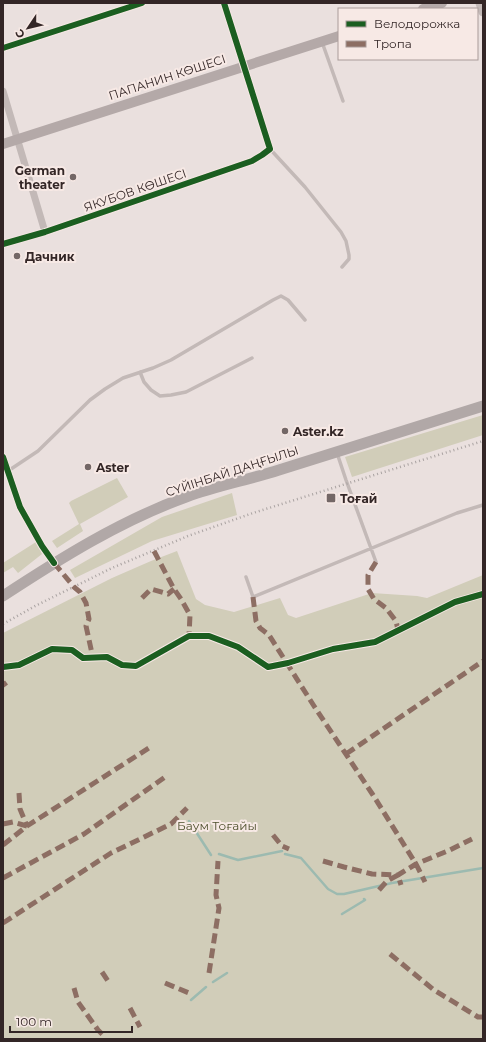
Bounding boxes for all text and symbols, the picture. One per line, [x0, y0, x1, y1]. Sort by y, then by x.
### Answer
north arrow [8, 8, 48, 48]
legend [338, 8, 478, 60]
text: Велодорожка [374, 16, 460, 31]
text: С [12, 26, 28, 41]
text: Тропа [374, 36, 412, 51]
street label: ПАПАНИН КӨШЕСІ [107, 51, 227, 103]
place label: German theater [15, 163, 65, 192]
street label: ЯКУБОВ КӨШЕСІ [82, 165, 188, 215]
marker: German theater [68, 172, 78, 182]
place label: Дачник [25, 249, 75, 264]
marker: Дачник [12, 251, 22, 261]
place label: Aster.kz [292, 424, 344, 439]
marker: Aster.kz [280, 426, 290, 436]
street label: СҮЙІНБАЙ ДАҢҒЫЛЫ [164, 442, 300, 500]
place label: Aster [95, 460, 129, 475]
marker: Aster [83, 462, 93, 472]
place label: Тоғай [340, 491, 377, 506]
marker: Тоғай [325, 492, 337, 504]
park label: Баум Тоғайы [177, 818, 257, 833]
scale bar [10, 1008, 132, 1034]
text: 100 m [16, 1014, 52, 1029]

